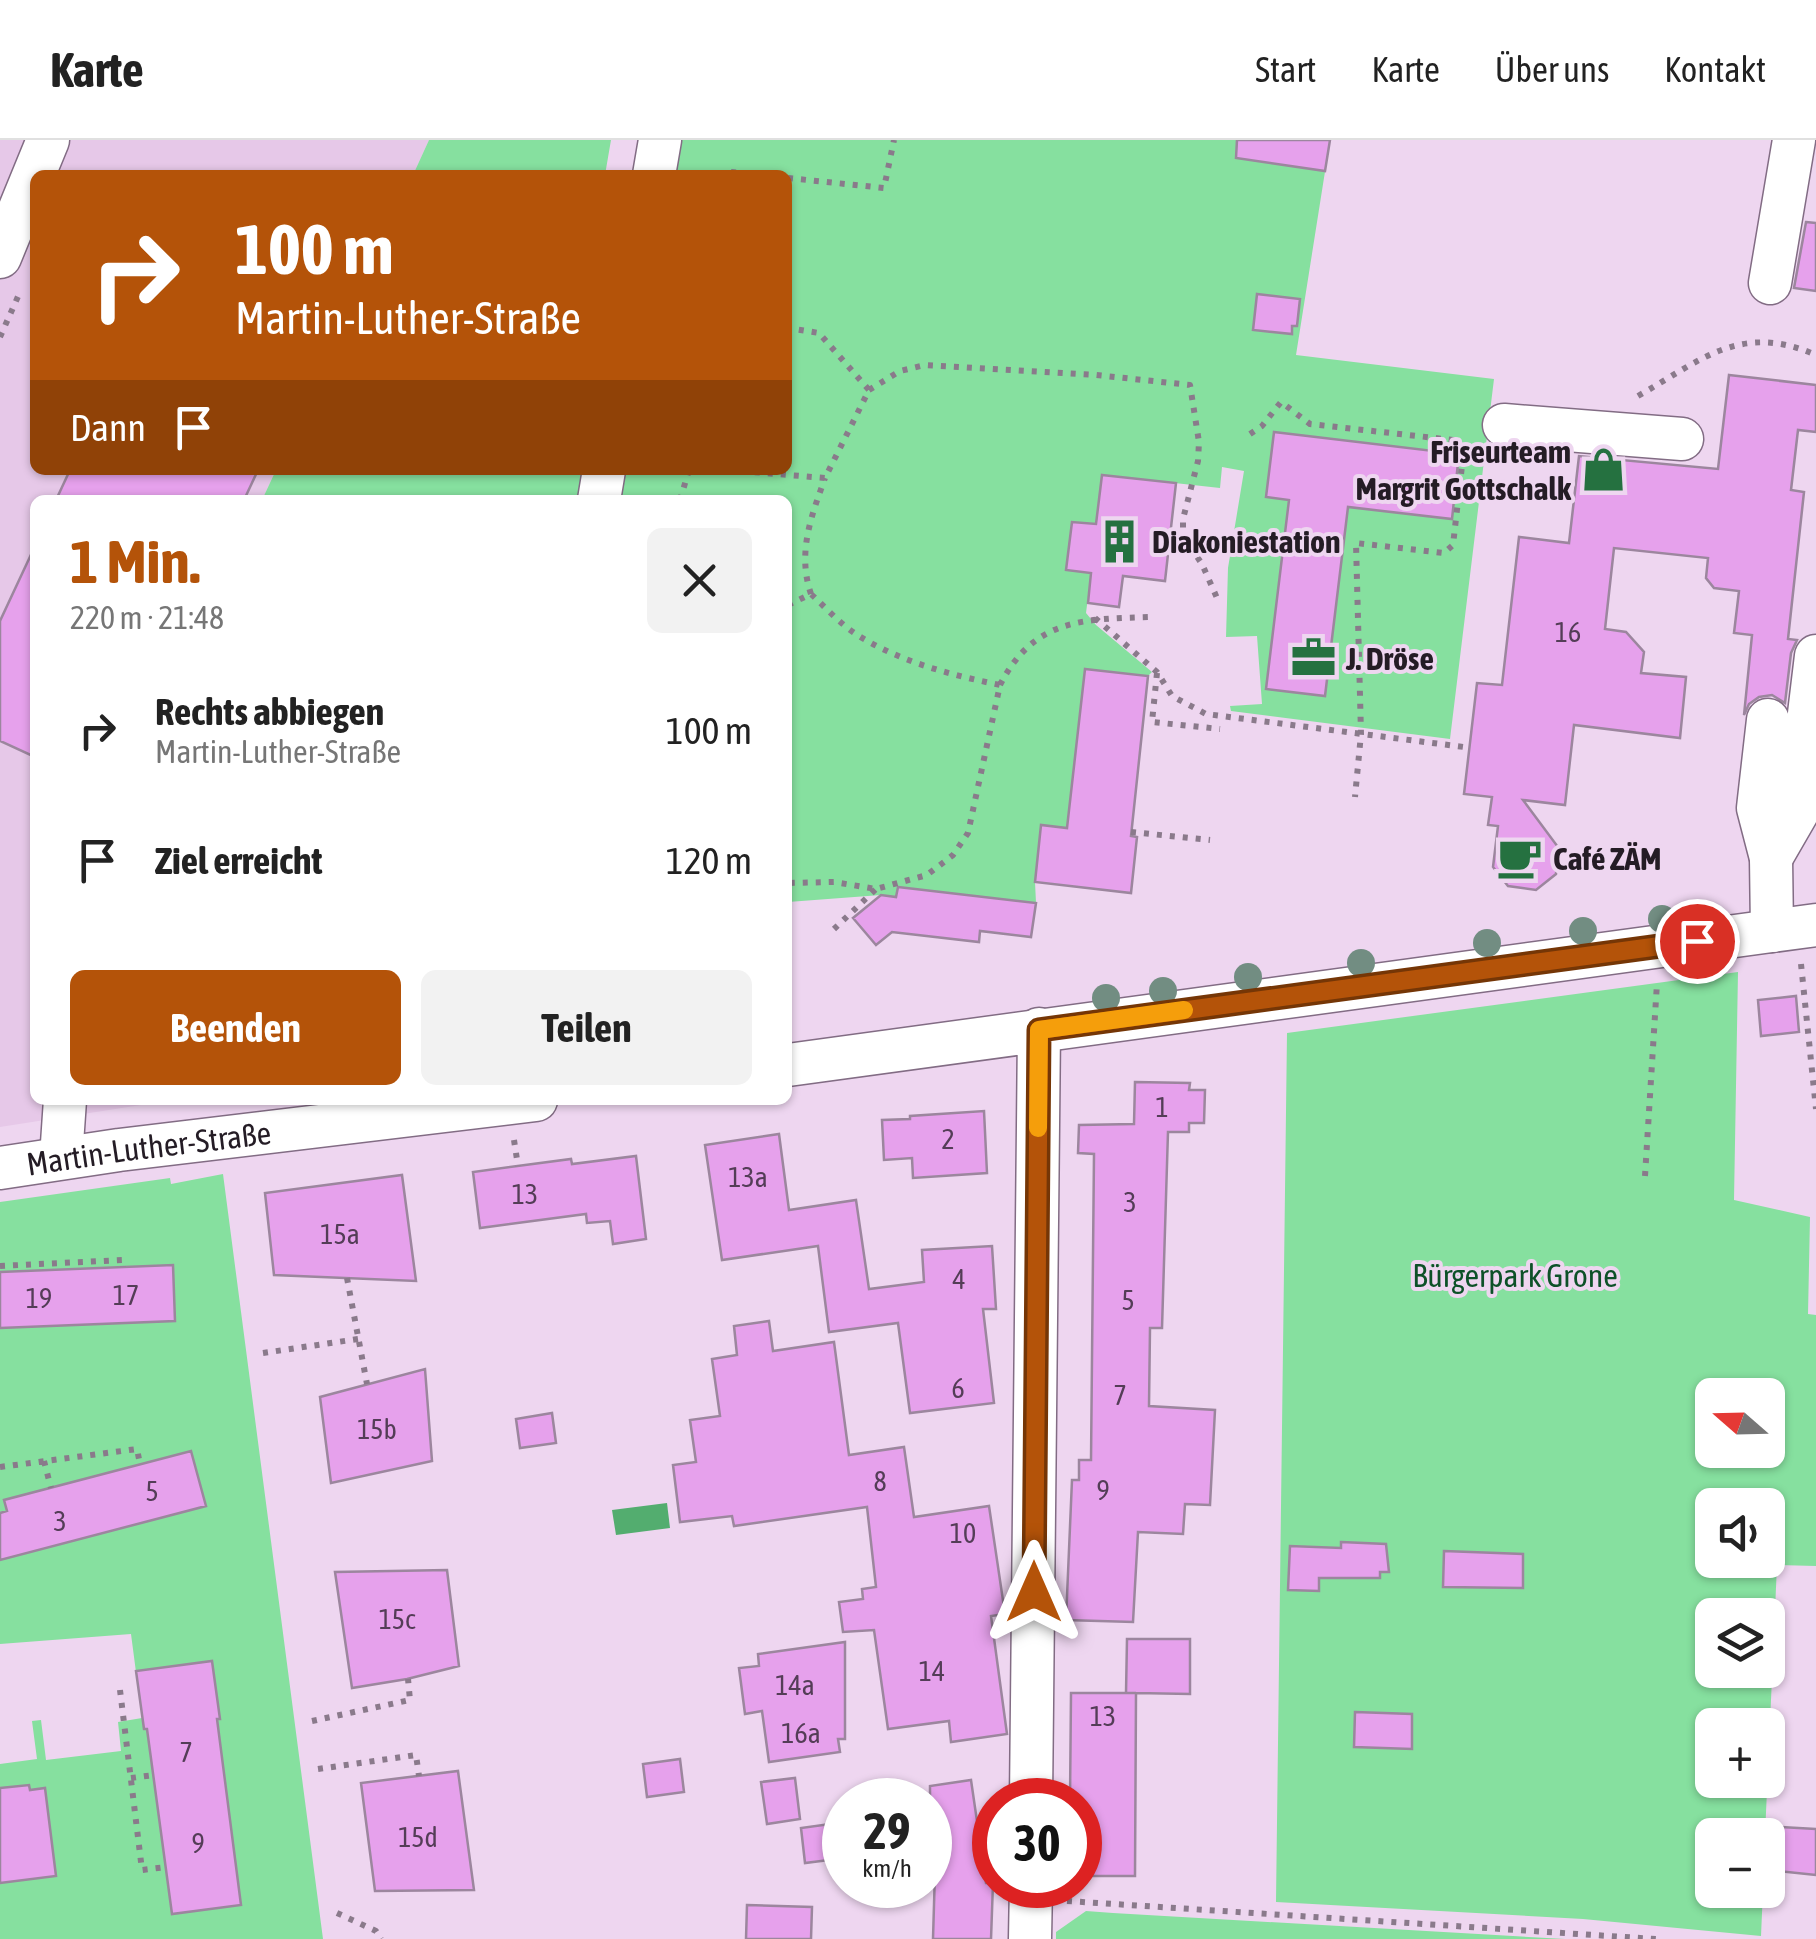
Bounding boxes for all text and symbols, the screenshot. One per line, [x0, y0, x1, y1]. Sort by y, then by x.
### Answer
text: Karte [50, 42, 144, 97]
text: Start [1255, 49, 1316, 89]
text: Karte [1371, 49, 1440, 89]
text: Über uns [1495, 49, 1609, 89]
text: Kontakt [1664, 49, 1766, 89]
text: 100 m [235, 209, 394, 289]
icon: right [70, 210, 200, 340]
text: Martin-Luther-Straße [235, 292, 581, 344]
icon: arrive [166, 400, 221, 455]
text: Dann [70, 406, 146, 449]
place label: Friseurteam Margrit Gottschalk [1356, 433, 1572, 507]
shop icon: Friseurteam Margrit Gottschalk [1580, 445, 1628, 493]
building icon: Diakoniestation [1095, 517, 1143, 565]
place label: Diakoniestation [1152, 523, 1341, 560]
text: 1 Min. [70, 527, 200, 596]
button: close [647, 528, 752, 633]
text: 220 m · 21:48 [70, 599, 224, 636]
house number: 16 [1555, 616, 1581, 648]
office icon: J. Dröse [1289, 634, 1337, 682]
place label: J. Dröse [1345, 640, 1434, 677]
text: Rechts abbiegen [155, 690, 384, 733]
icon: right [70, 703, 125, 758]
text: 100 m [666, 709, 752, 752]
text: Martin-Luther-Straße [155, 733, 401, 770]
icon: arrive [70, 833, 125, 888]
cafe icon: Café ZÄM [1496, 834, 1544, 882]
text: Ziel erreicht [155, 839, 322, 882]
text: 120 m [666, 839, 752, 882]
place label: Café ZÄM [1553, 840, 1662, 877]
pin [1655, 899, 1740, 984]
icon: arrive [1670, 914, 1725, 969]
button: Beenden [70, 970, 401, 1085]
button: Teilen [421, 970, 752, 1085]
house number: 1 [1155, 1091, 1169, 1123]
street label: Martin-Luther-Straße [24, 1113, 273, 1182]
house number: 2 [941, 1123, 955, 1155]
house number: 13a [728, 1161, 768, 1193]
house number: 13 [512, 1178, 538, 1210]
house number: 3 [1123, 1186, 1137, 1218]
house number: 15a [320, 1218, 360, 1250]
park label: Bürgerpark Grone [1412, 1257, 1618, 1294]
house number: 4 [952, 1263, 966, 1295]
house number: 17 [113, 1279, 139, 1311]
house number: 19 [26, 1282, 52, 1314]
house number: 5 [1121, 1284, 1135, 1316]
house number: 6 [951, 1372, 965, 1404]
north arrow [1695, 1378, 1785, 1468]
map controls [1695, 1378, 1785, 1908]
house number: 7 [1113, 1379, 1127, 1411]
house number: 15b [357, 1413, 397, 1445]
house number: 8 [873, 1465, 887, 1497]
house number: 9 [1096, 1474, 1110, 1506]
house number: 5 [145, 1475, 159, 1507]
button: sound [1695, 1488, 1785, 1578]
house number: 3 [53, 1505, 67, 1537]
house number: 10 [950, 1517, 976, 1549]
position arrow [982, 1540, 1086, 1644]
button: layers [1695, 1598, 1785, 1688]
house number: 15c [379, 1603, 416, 1635]
house number: 14 [919, 1655, 945, 1687]
house number: 14a [775, 1669, 815, 1701]
house number: 13 [1090, 1700, 1116, 1732]
button: + [1695, 1708, 1785, 1798]
house number: 16a [781, 1717, 821, 1749]
house number: 7 [179, 1736, 193, 1768]
speed limit sign: 30 [972, 1778, 1102, 1908]
text: 29 [863, 1802, 910, 1860]
button: − [1695, 1818, 1785, 1908]
house number: 15d [398, 1821, 438, 1853]
house number: 9 [191, 1827, 205, 1859]
text: km/h [862, 1854, 912, 1882]

